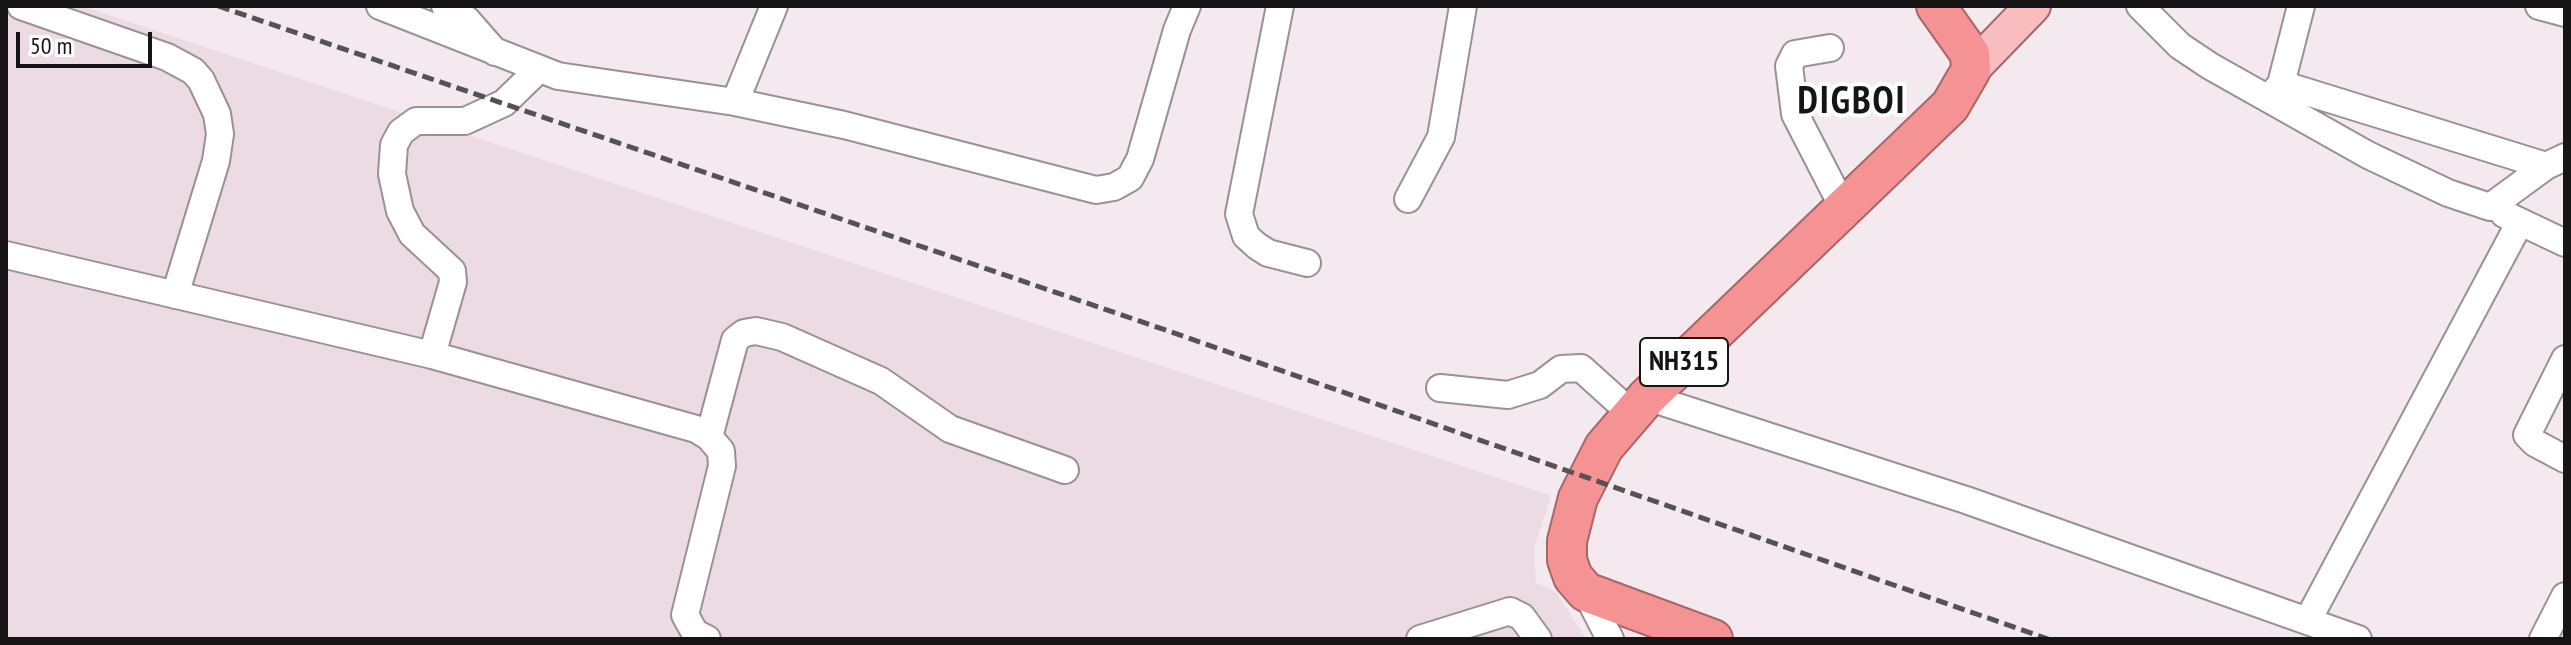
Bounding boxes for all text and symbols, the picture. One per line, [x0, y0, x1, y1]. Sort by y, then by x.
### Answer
scale bar [20, 16, 156, 66]
text: 50 m [30, 30, 72, 61]
district label: DIGBOI [1797, 79, 1907, 125]
road number: NH315 [1640, 338, 1728, 386]

